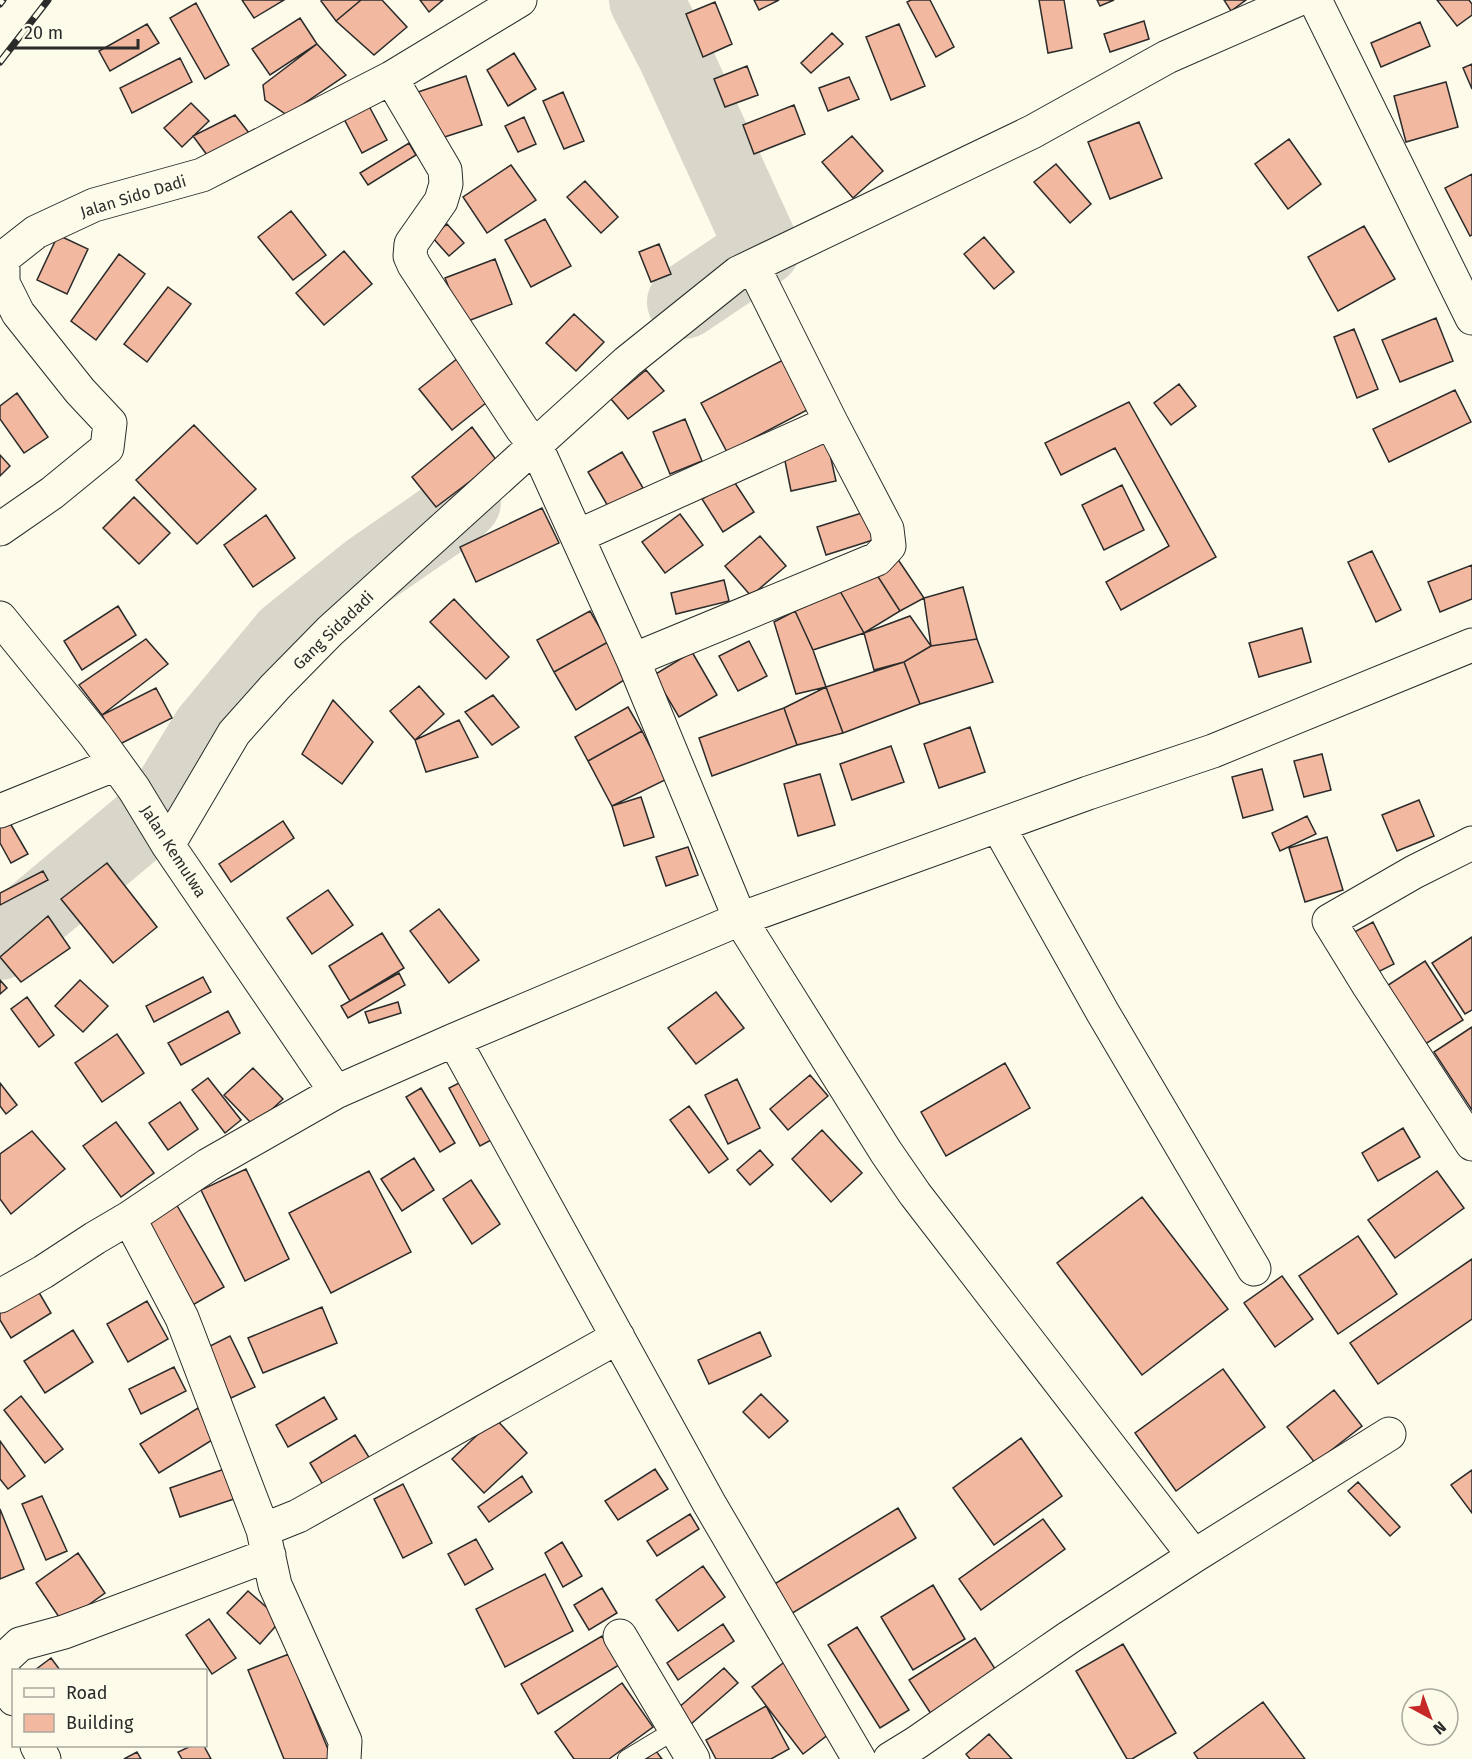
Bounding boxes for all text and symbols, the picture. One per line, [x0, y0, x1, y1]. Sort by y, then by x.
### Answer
scale bar [15, 12, 138, 50]
text: 20 m [24, 22, 63, 44]
street label: Jalan Sido Dadi [78, 171, 188, 222]
street label: Gang Sidadadi [289, 587, 378, 674]
street label: Jalan Kemulwa [137, 802, 210, 901]
legend [12, 1669, 207, 1747]
text: Road [66, 1682, 108, 1704]
north arrow [1400, 1687, 1460, 1747]
text: Building [66, 1712, 134, 1734]
text: N [1429, 1717, 1450, 1739]

